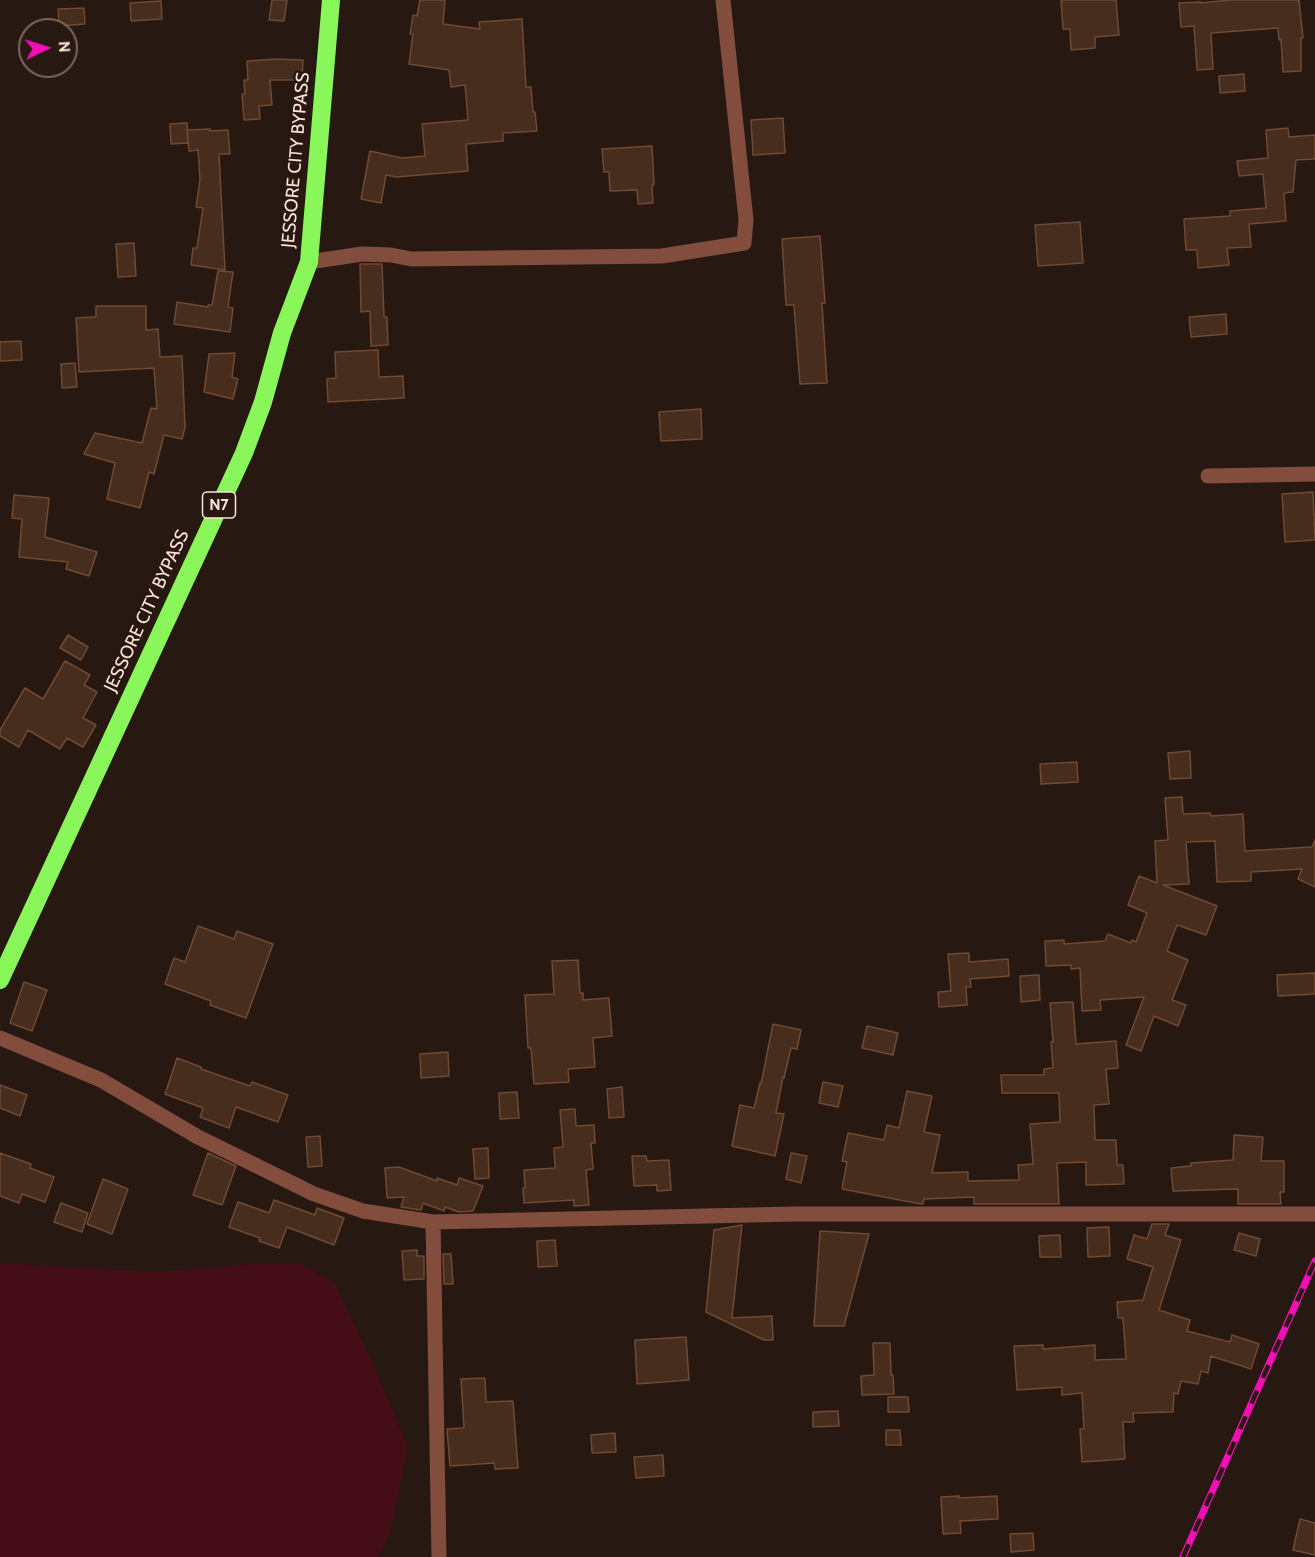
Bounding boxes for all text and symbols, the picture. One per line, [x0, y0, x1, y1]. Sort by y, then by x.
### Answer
north arrow [18, 18, 78, 78]
text: N [55, 41, 74, 53]
street label: JESSORE CITY BYPASS [278, 71, 314, 249]
road number: N7 [202, 492, 236, 518]
street label: JESSORE CITY BYPASS [100, 527, 194, 695]

